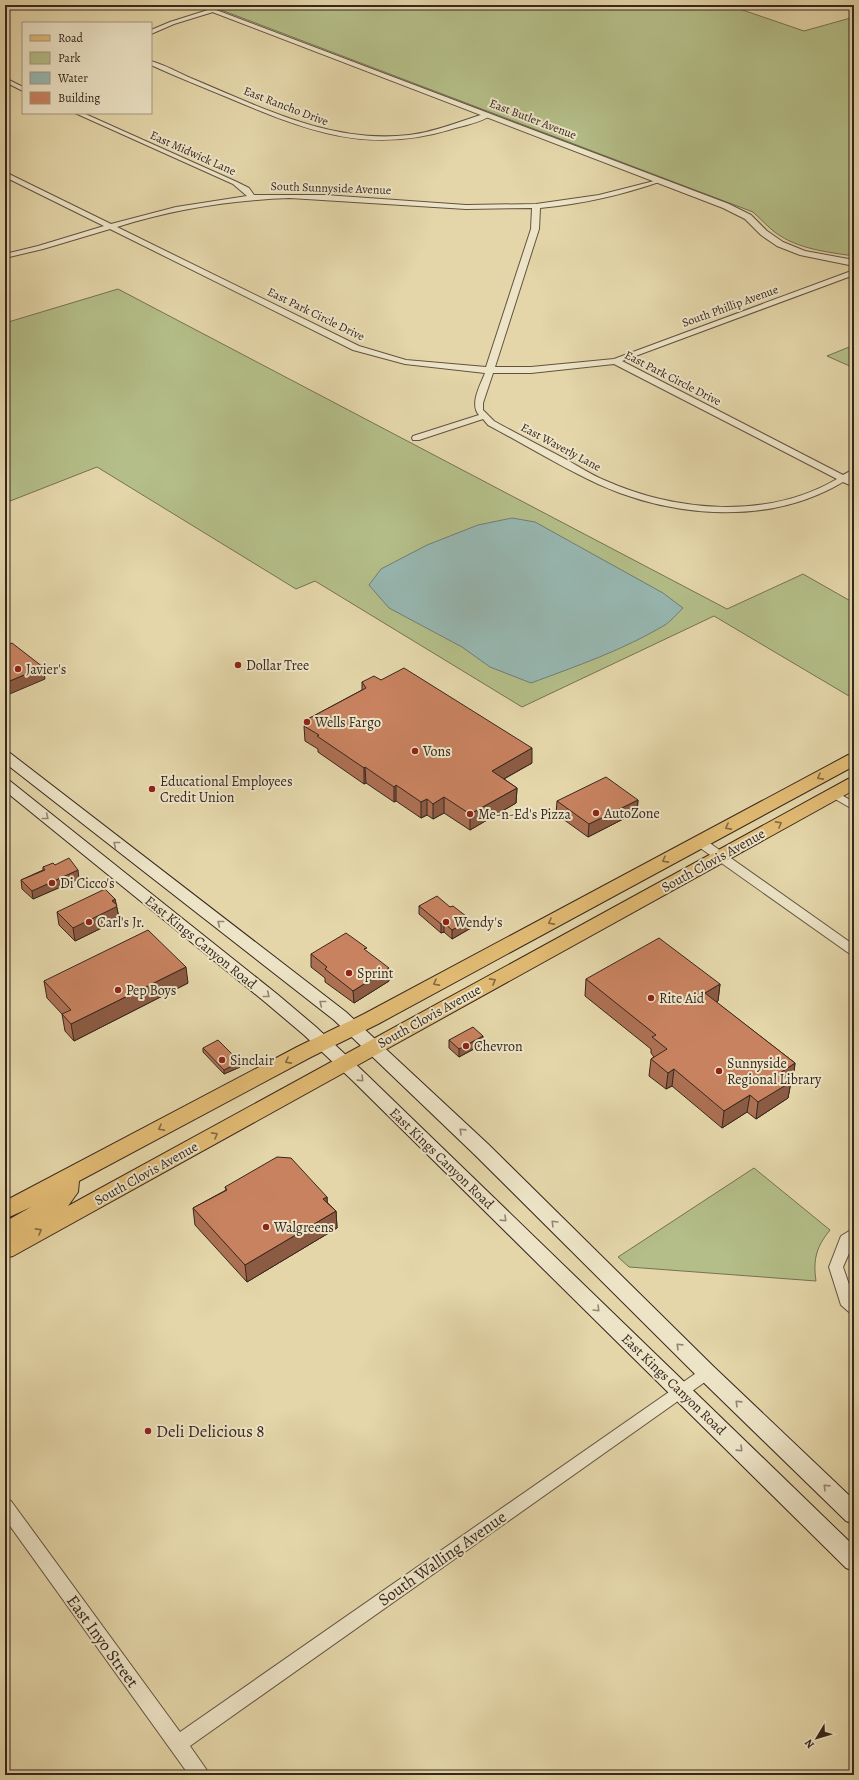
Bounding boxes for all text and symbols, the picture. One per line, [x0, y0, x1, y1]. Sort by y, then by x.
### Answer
legend [22, 22, 152, 114]
text: Road [58, 30, 84, 46]
text: Park [58, 50, 81, 66]
text: Water [57, 70, 88, 86]
street label: East Rancho Drive [241, 82, 331, 130]
text: Building [58, 90, 100, 106]
street label: East Butler Avenue [487, 95, 579, 143]
street label: East Midwick Lane [148, 127, 238, 179]
street label: South Sunnyside Avenue [270, 178, 392, 198]
street label: South Phillip Avenue [680, 281, 780, 331]
street label: East Park Circle Drive [265, 283, 367, 345]
street label: East Park Circle Drive [622, 347, 724, 409]
street label: East Waverly Lane [518, 419, 604, 475]
place label: Dollar Tree [246, 656, 309, 675]
place label: Javier's [26, 660, 66, 679]
marker: Dollar Tree [233, 660, 243, 670]
marker: Javier's [13, 664, 23, 674]
place label: Wells Fargo [314, 713, 381, 732]
marker: Wells Fargo [302, 717, 312, 727]
place label: Vons [422, 742, 451, 761]
marker: Vons [410, 746, 420, 756]
place label: Educational Employees Credit Union [160, 772, 293, 807]
one-way arrow [816, 773, 824, 780]
marker: Educational Employees Credit Union [147, 784, 157, 794]
place label: AutoZone [603, 804, 660, 823]
place label: Me-n-Ed's Pizza [478, 805, 571, 824]
marker: AutoZone [591, 808, 601, 818]
marker: Me-n-Ed's Pizza [465, 809, 475, 819]
one-way arrow [42, 812, 49, 819]
one-way arrow [775, 821, 782, 829]
one-way arrow [724, 822, 732, 829]
street label: South Clovis Avenue [658, 824, 768, 897]
one-way arrow [114, 842, 121, 849]
one-way arrow [662, 855, 670, 863]
place label: Di Cicco's [60, 874, 115, 893]
marker: Di Cicco's [47, 878, 57, 888]
street label: East Kings Canyon Road [141, 891, 261, 994]
place label: Carl's Jr. [97, 913, 145, 932]
place label: Wendy's [453, 913, 503, 932]
marker: Carl's Jr. [84, 917, 94, 927]
marker: Wendy's [441, 917, 451, 927]
one-way arrow [548, 917, 555, 924]
one-way arrow [217, 921, 224, 928]
place label: Sprint [357, 964, 394, 983]
marker: Sprint [344, 968, 354, 978]
one-way arrow [433, 978, 441, 986]
one-way arrow [489, 978, 496, 985]
street label: South Clovis Avenue [374, 980, 484, 1053]
place label: Pep Boys [126, 981, 176, 1000]
marker: Pep Boys [113, 985, 123, 995]
place label: Rite Aid [659, 989, 705, 1008]
one-way arrow [263, 991, 270, 998]
marker: Rite Aid [646, 993, 656, 1003]
one-way arrow [320, 1000, 327, 1007]
place label: Chevron [474, 1037, 523, 1056]
marker: Chevron [461, 1041, 471, 1051]
place label: Sinclair [230, 1051, 275, 1070]
place label: Sunnyside Regional Library [727, 1054, 822, 1089]
marker: Sinclair [217, 1055, 227, 1065]
one-way arrow [285, 1056, 292, 1063]
marker: Sunnyside Regional Library [714, 1066, 724, 1076]
one-way arrow [356, 1074, 364, 1082]
street label: East Kings Canyon Road [385, 1103, 498, 1214]
one-way arrow [157, 1123, 165, 1131]
one-way arrow [459, 1129, 466, 1136]
one-way arrow [210, 1132, 218, 1139]
street label: South Clovis Avenue [91, 1137, 201, 1210]
one-way arrow [499, 1214, 507, 1222]
place label: Walgreens [273, 1218, 334, 1237]
one-way arrow [551, 1220, 559, 1228]
marker: Walgreens [261, 1222, 271, 1232]
one-way arrow [35, 1228, 42, 1235]
one-way arrow [592, 1304, 600, 1312]
street label: East Kings Canyon Road [617, 1329, 730, 1440]
one-way arrow [676, 1343, 684, 1351]
one-way arrow [736, 1401, 743, 1408]
place label: Deli Delicious 8 [156, 1420, 265, 1443]
marker: Deli Delicious 8 [143, 1426, 153, 1436]
one-way arrow [735, 1444, 743, 1452]
one-way arrow [823, 1484, 831, 1492]
street label: South Walling Avenue [374, 1505, 511, 1611]
street label: East Inyo Street [61, 1590, 144, 1693]
north arrow [797, 1718, 837, 1758]
text: N [801, 1736, 818, 1752]

